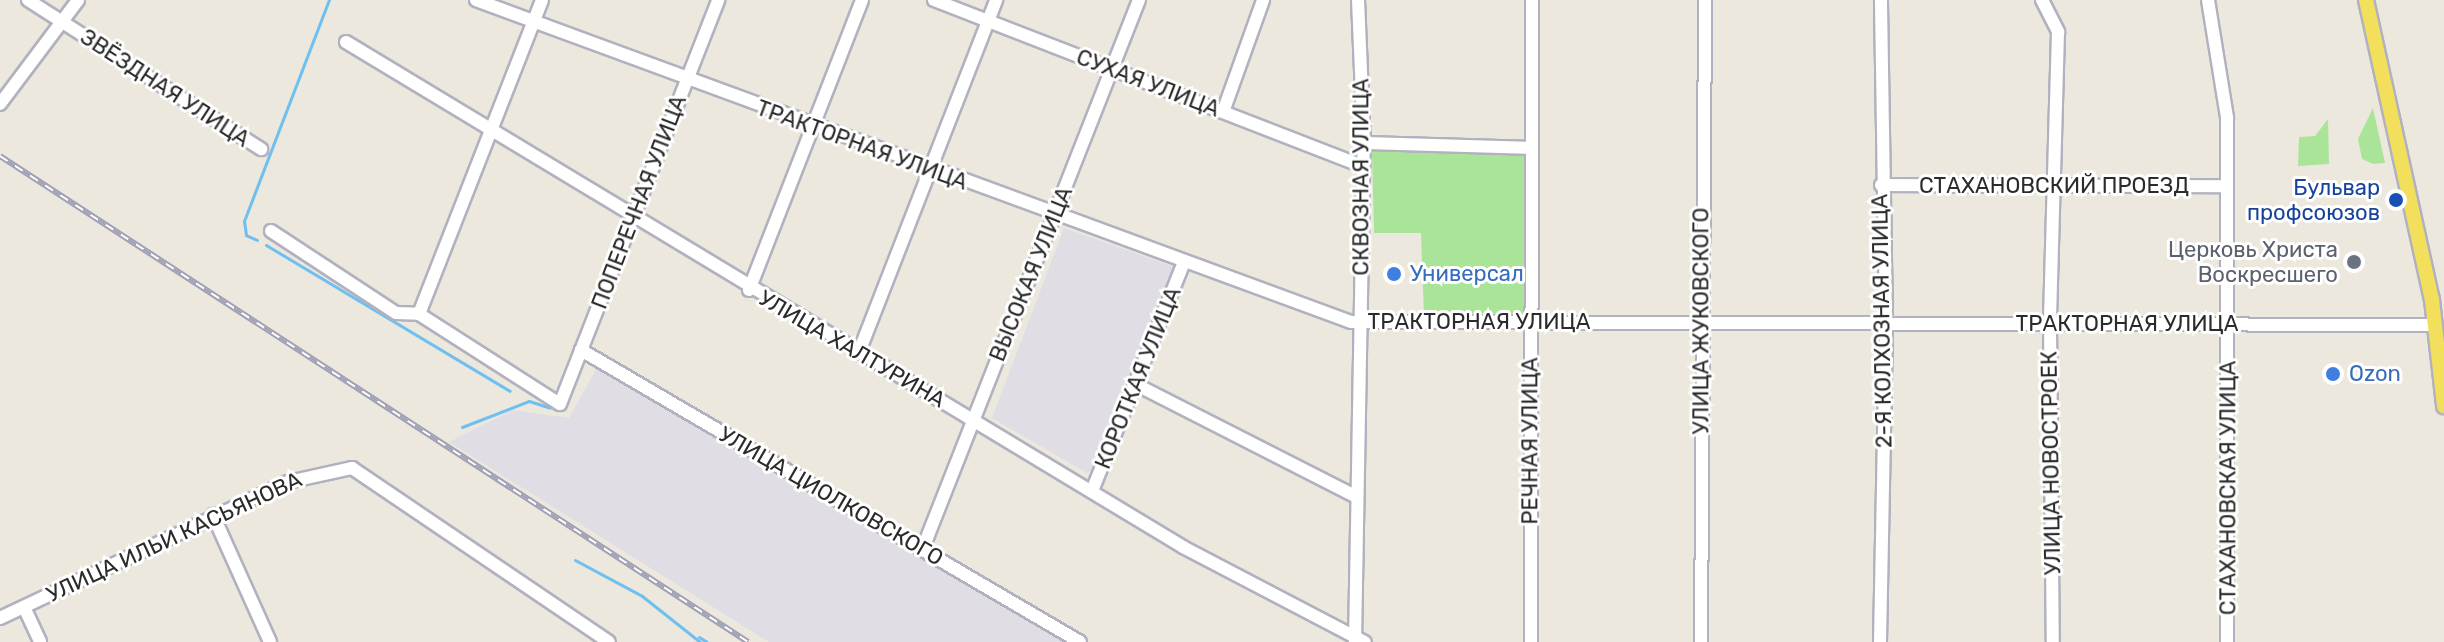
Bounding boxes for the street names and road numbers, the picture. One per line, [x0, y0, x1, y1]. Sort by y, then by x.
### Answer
street label: ЗВЁЗДНАЯ УЛИЦА [76, 23, 254, 153]
street label: СУХАЯ УЛИЦА [1073, 44, 1223, 122]
street label: СКВОЗНАЯ УЛИЦА [1348, 78, 1374, 276]
street label: ПОПЕРЕЧНАЯ УЛИЦА [586, 91, 692, 313]
street label: ТРАКТОРНАЯ УЛИЦА [753, 94, 971, 196]
street label: СТАХАНОВСКИЙ ПРОЕЗД [1919, 173, 2189, 199]
street label: ВЫСОКАЯ УЛИЦА [984, 183, 1078, 365]
street label: 2-Я КОЛХОЗНАЯ УЛИЦА [1867, 194, 1897, 448]
street label: УЛИЦА ЖУКОВСКОГО [1688, 208, 1714, 434]
street label: КОРОТКАЯ УЛИЦА [1089, 283, 1187, 473]
street label: УЛИЦА ХАЛТУРИНА [754, 285, 950, 413]
street label: ТРАКТОРНАЯ УЛИЦА [1368, 309, 1590, 335]
street label: ТРАКТОРНАЯ УЛИЦА [2016, 311, 2238, 337]
street label: УЛИЦА НОВОСТРОЕК [2036, 351, 2066, 575]
street label: РЕЧНАЯ УЛИЦА [1517, 357, 1543, 525]
street label: СТАХАНОВСКАЯ УЛИЦА [2215, 361, 2241, 615]
street label: УЛИЦА ЦИОЛКОВСКОГО [714, 421, 948, 571]
street label: УЛИЦА ИЛЬИ КАСЬЯНОВА [42, 466, 306, 608]

